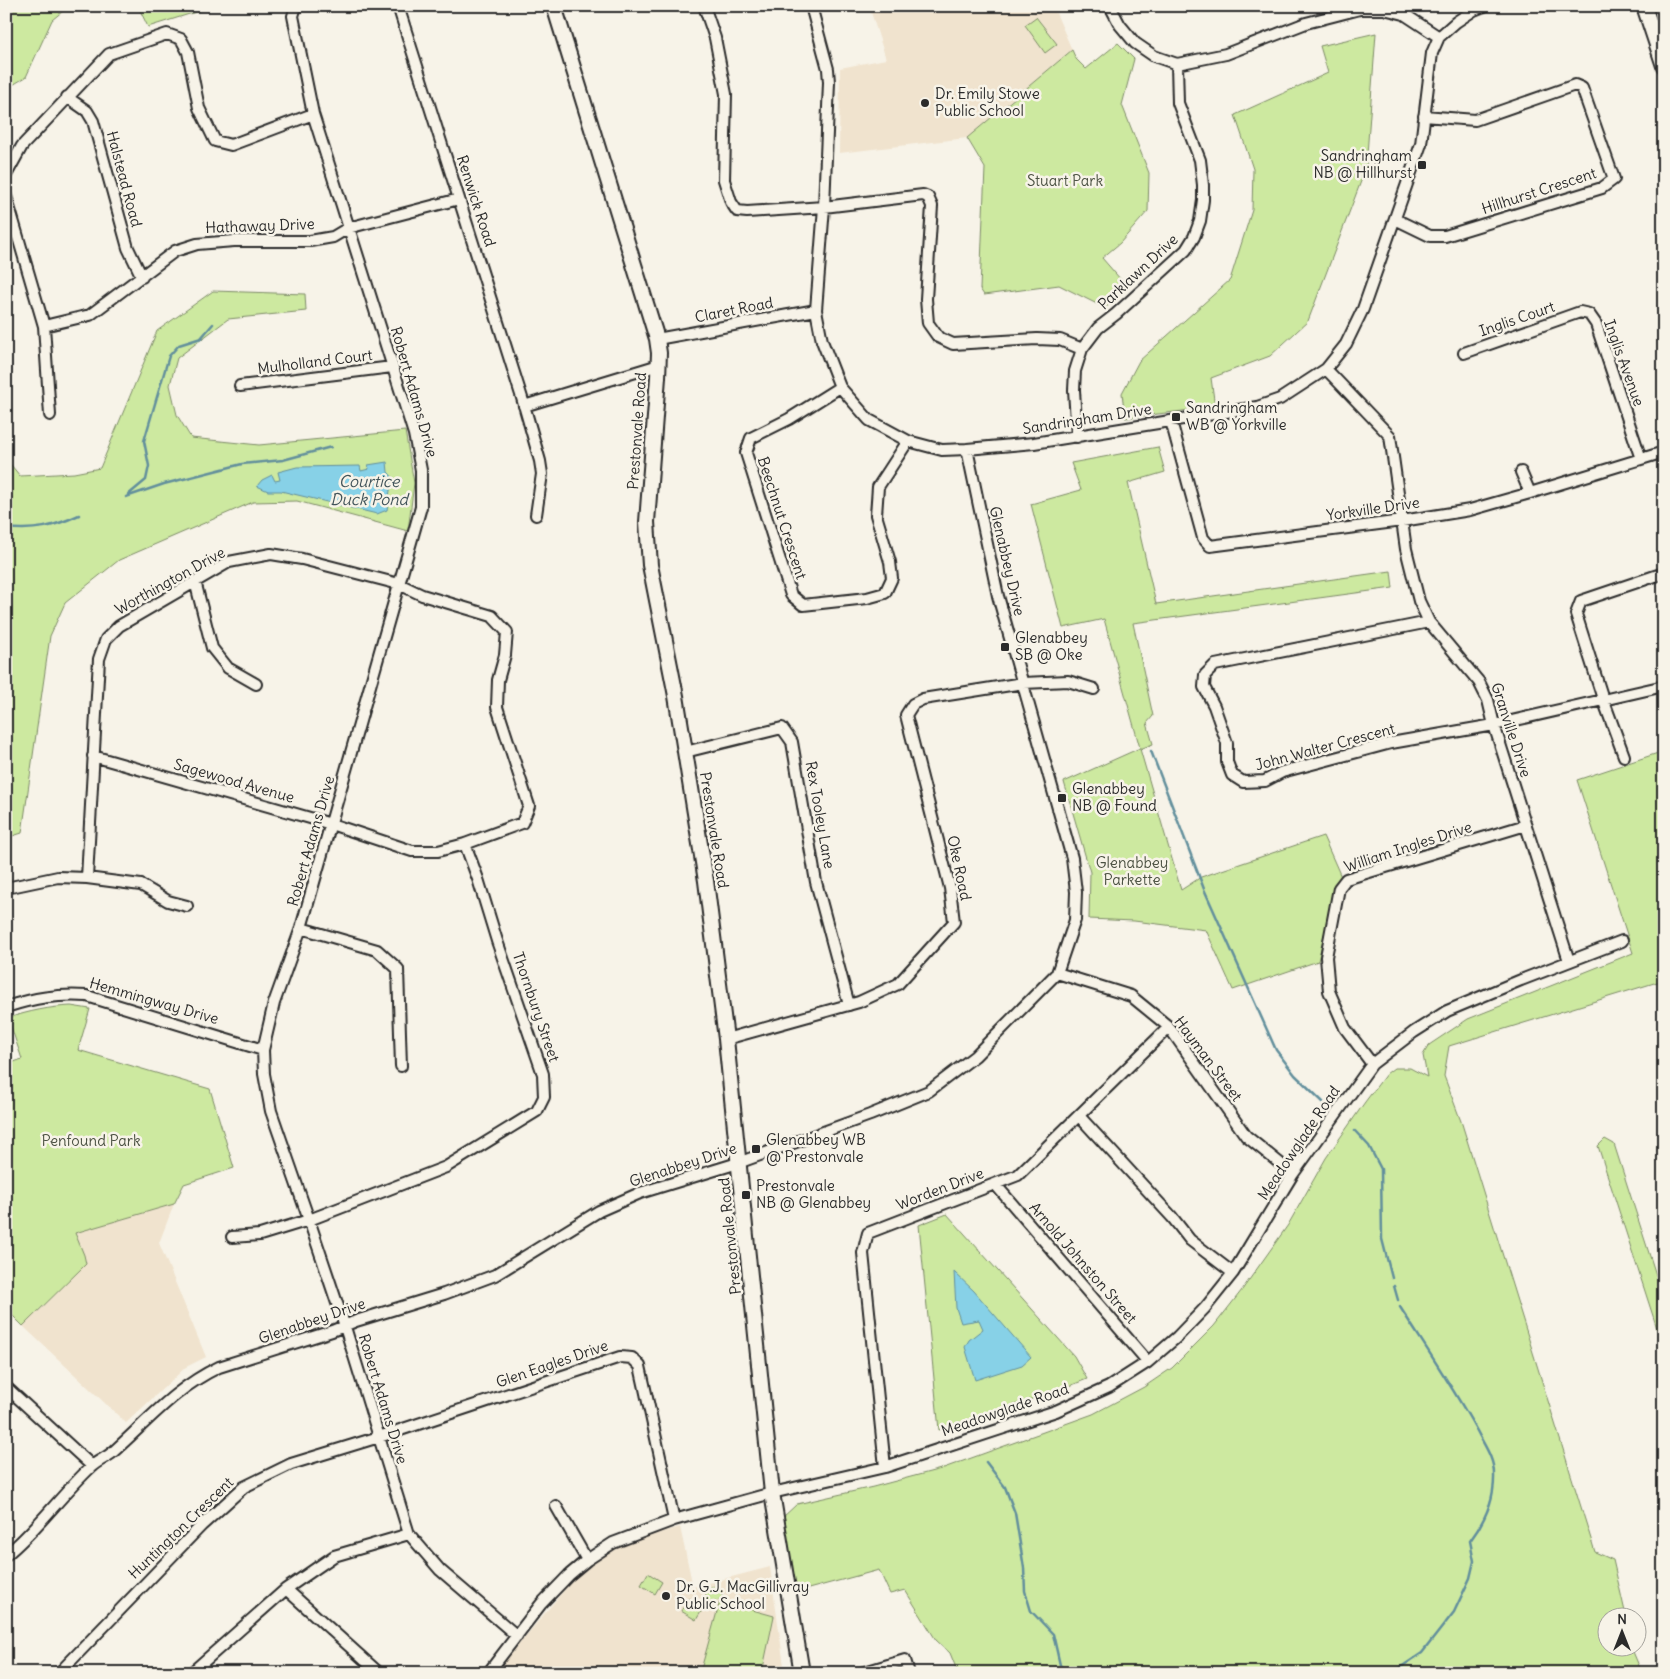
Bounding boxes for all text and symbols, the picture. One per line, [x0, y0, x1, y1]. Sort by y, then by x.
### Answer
place label: Dr. Emily Stowe Public School [935, 84, 1040, 120]
marker: Dr. Emily Stowe Public School [919, 97, 931, 109]
street label: Halstead Road [103, 129, 146, 229]
place label: Sandringham NB @ Hillhurst [1313, 146, 1412, 182]
street label: Renwick Road [453, 153, 500, 249]
marker: Sandringham NB @ Hillhurst [1416, 159, 1428, 171]
street label: Hillhurst Crescent [1479, 163, 1598, 218]
park label: Stuart Park [1027, 171, 1103, 190]
street label: Hathaway Drive [205, 214, 315, 237]
street label: Parklawn Drive [1094, 230, 1182, 314]
street label: Claret Road [693, 293, 775, 326]
street label: Inglis Court [1477, 297, 1557, 340]
street label: Inglis Avenue [1600, 317, 1649, 409]
street label: Robert Adams Drive [387, 324, 442, 459]
street label: Mulholland Court [256, 345, 374, 378]
street label: Prestonvale Road [623, 371, 650, 490]
place label: Sandringham WB @ Yorkville [1186, 398, 1287, 434]
street label: Sandringham Drive [1021, 399, 1153, 438]
marker: Sandringham WB @ Yorkville [1170, 411, 1182, 423]
street label: Beechnut Crescent [754, 454, 811, 582]
water label: Courtice Duck Pond [330, 471, 410, 509]
street label: Yorkville Drive [1325, 493, 1421, 524]
street label: Glenabbey Drive [986, 504, 1029, 617]
street label: Worthington Drive [111, 542, 228, 619]
place label: Glenabbey SB @ Oke [1015, 628, 1088, 664]
marker: Glenabbey SB @ Oke [999, 641, 1011, 653]
street label: Granville Drive [1487, 680, 1536, 780]
street label: John Walter Crescent [1253, 719, 1397, 774]
street label: Sagewood Avenue [172, 754, 297, 807]
street label: Rex Tooley Lane [802, 760, 839, 870]
street label: Prestonvale Road [696, 770, 733, 890]
street label: Robert Adams Drive [283, 773, 338, 908]
place label: Glenabbey NB @ Found [1072, 779, 1157, 815]
marker: Glenabbey NB @ Found [1056, 792, 1068, 804]
street label: William Ingles Drive [1342, 817, 1474, 876]
street label: Oke Road [943, 834, 976, 902]
park label: Glenabbey Parkette [1096, 853, 1168, 889]
street label: Thornbury Street [509, 949, 564, 1064]
street label: Hemmingway Drive [87, 973, 221, 1028]
street label: Hayman Street [1170, 1012, 1247, 1105]
street label: Meadowglade Road [1253, 1082, 1344, 1203]
place label: Glenabbey WB @ Prestonvale [766, 1130, 866, 1166]
park label: Penfound Park [41, 1131, 141, 1150]
street label: Glenabbey Drive [627, 1138, 739, 1191]
marker: Glenabbey WB @ Prestonvale [750, 1143, 762, 1155]
street label: Worden Drive [893, 1163, 986, 1214]
street label: Prestonvale Road [714, 1176, 745, 1296]
place label: Prestonvale NB @ Glenabbey [756, 1176, 871, 1212]
marker: Prestonvale NB @ Glenabbey [740, 1189, 752, 1201]
street label: Arnold Johnston Street [1026, 1198, 1141, 1327]
street label: Glenabbey Drive [256, 1293, 368, 1348]
street label: Robert Adams Drive [355, 1332, 412, 1466]
street label: Glen Eagles Drive [493, 1335, 610, 1392]
street label: Meadowglade Road [939, 1379, 1071, 1440]
street label: Huntington Crescent [124, 1473, 237, 1583]
place label: Dr. G.J. MacGillivray Public School [676, 1577, 809, 1613]
marker: Dr. G.J. MacGillivray Public School [660, 1590, 672, 1602]
north arrow [1598, 1606, 1648, 1656]
text: N [1617, 1610, 1627, 1628]

